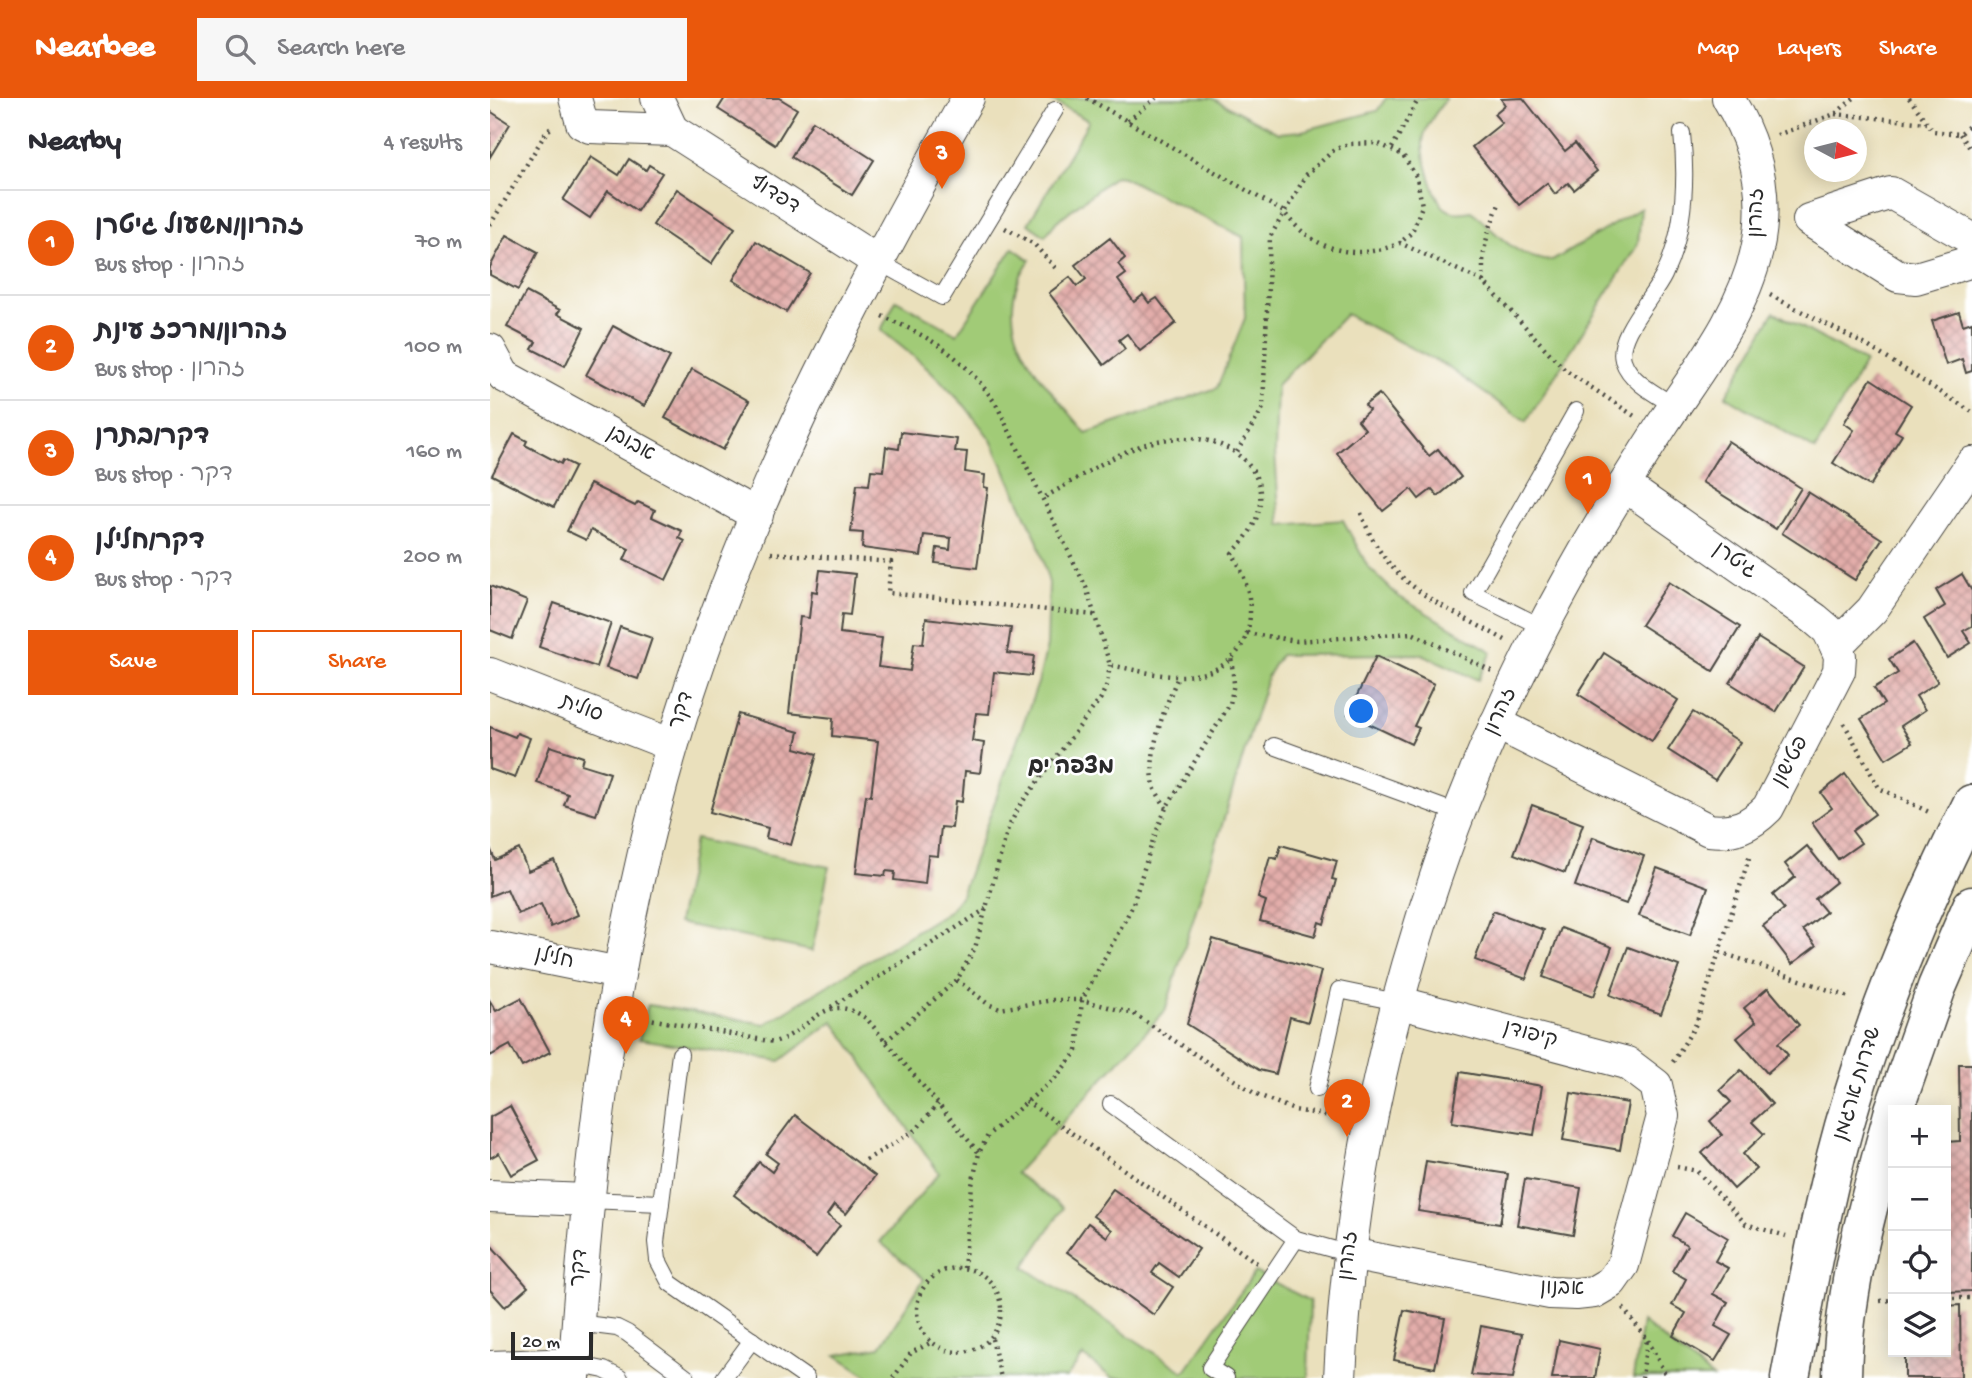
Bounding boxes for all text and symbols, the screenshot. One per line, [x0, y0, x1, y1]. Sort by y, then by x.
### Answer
search box [197, 18, 687, 81]
text: Nearbee [35, 30, 155, 68]
icon: search [221, 30, 259, 68]
text: Search here [277, 34, 405, 65]
text: Map [1697, 35, 1739, 64]
text: Layers [1777, 35, 1841, 64]
text: Share [1879, 35, 1937, 64]
north arrow [1804, 119, 1867, 182]
text: Nearby [28, 126, 121, 161]
text: 4 results [383, 130, 462, 157]
pin: 3 [919, 131, 965, 189]
street label: דפדוף [745, 170, 804, 221]
street label: זהרון [1745, 188, 1771, 238]
text: זהרון/משעול גיטרן [95, 213, 304, 244]
text: 1 [46, 229, 56, 256]
text: 70 m [415, 229, 462, 256]
text: Bus stop · זהרון [95, 252, 245, 279]
text: זהרון/מרכז עינת [95, 318, 287, 349]
text: 2 [45, 334, 57, 361]
text: 100 m [405, 334, 462, 361]
text: Bus stop · זהרון [95, 357, 245, 384]
street label: אבובן [602, 422, 658, 468]
text: דקר/בתרן [95, 423, 210, 454]
text: 3 [45, 439, 57, 466]
text: 160 m [406, 439, 462, 466]
pin: 1 [1565, 456, 1611, 514]
text: Bus stop · דקר [95, 462, 233, 489]
text: דקר/חלילן [95, 528, 205, 559]
street label: גיטרן [1707, 538, 1761, 586]
text: 4 [46, 544, 56, 571]
text: 200 m [403, 544, 462, 571]
text: Bus stop · דקר [95, 567, 233, 594]
button: Save [28, 630, 238, 695]
button: Share [252, 630, 462, 695]
street label: זהרון [1481, 684, 1523, 740]
street label: סולית [555, 688, 607, 729]
street label: דקר [665, 689, 701, 733]
your location [1344, 694, 1378, 728]
street label: פטישון [1767, 732, 1816, 792]
district label: מצפה ים [1028, 755, 1114, 782]
street label: חלילן [532, 942, 576, 976]
pin: 4 [603, 996, 649, 1054]
street label: קיפודן [1500, 1017, 1560, 1055]
street label: שדרות ארגמן [1830, 1024, 1888, 1144]
pin: 2 [1324, 1079, 1370, 1137]
map controls [1888, 1105, 1951, 1357]
button: + [1888, 1105, 1951, 1168]
button: − [1888, 1168, 1951, 1231]
street label: זהרון [1335, 1230, 1365, 1282]
button: locate [1888, 1231, 1951, 1294]
street label: דקר [567, 1248, 595, 1288]
street label: אבנון [1539, 1277, 1585, 1303]
button: layers [1888, 1294, 1951, 1357]
scale bar [511, 1329, 593, 1361]
text: 20 m [522, 1332, 560, 1355]

